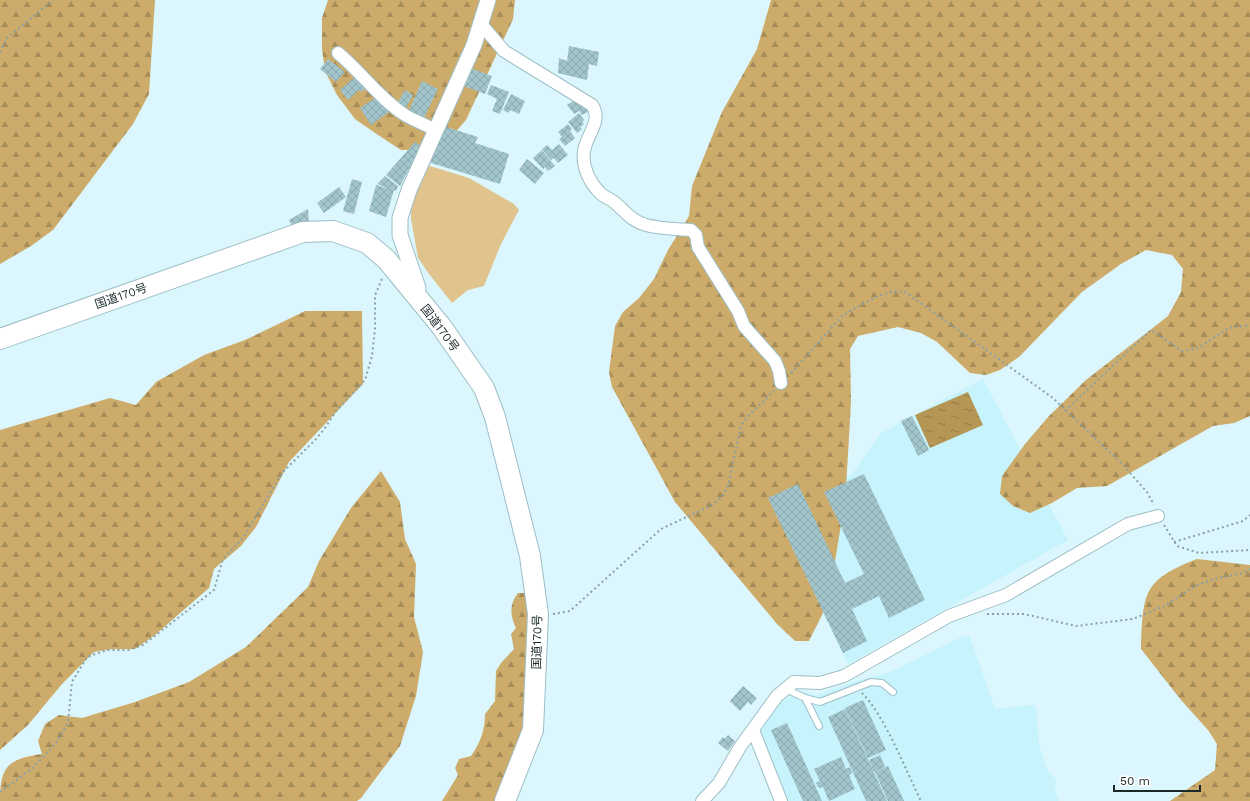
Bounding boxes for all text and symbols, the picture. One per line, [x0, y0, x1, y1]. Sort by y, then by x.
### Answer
street label: 国道170号 [93, 280, 149, 312]
street label: 国道170号 [418, 302, 462, 354]
street label: 国道170号 [530, 615, 544, 669]
scale bar [1114, 767, 1200, 793]
text: 50 m [1120, 774, 1150, 788]

